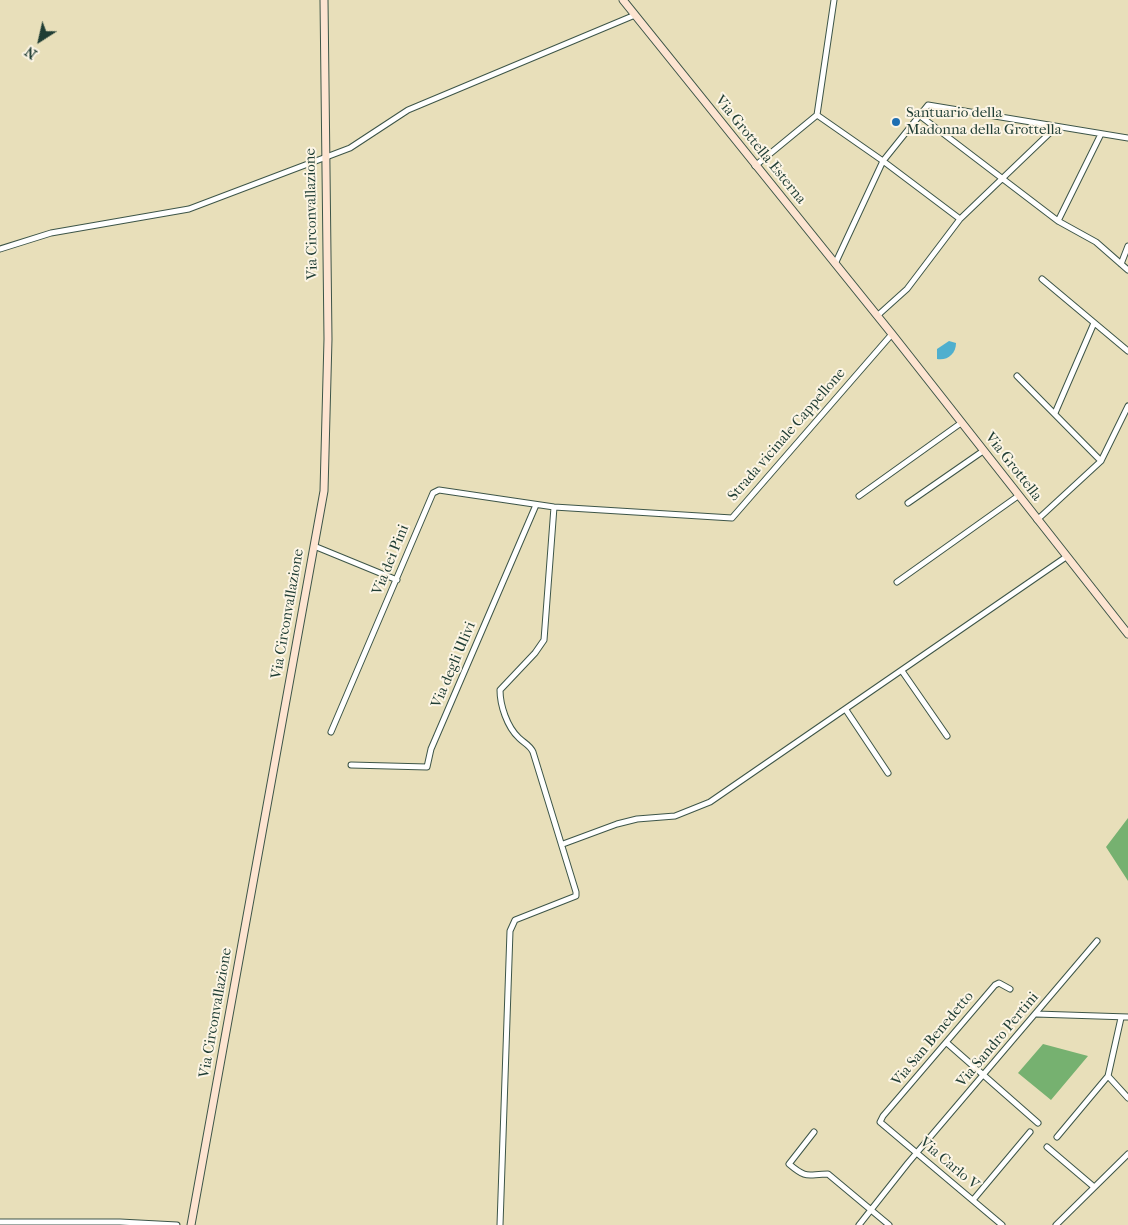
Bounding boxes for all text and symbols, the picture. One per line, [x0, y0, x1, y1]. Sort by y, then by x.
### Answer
north arrow [15, 15, 65, 65]
text: N [22, 43, 40, 63]
street label: Via Grottella Esterna [711, 92, 809, 208]
place label: Santuario della Madonna della Grottella [906, 104, 1062, 139]
marker: Santuario della Madonna della Grottella [890, 116, 902, 128]
street label: Via Circonvallazione [302, 148, 322, 280]
street label: Strada vicinale Cappellone [724, 365, 850, 505]
street label: Via Grottella [981, 429, 1045, 505]
street label: Via dei Pini [369, 522, 413, 598]
street label: Via Circonvallazione [268, 548, 308, 680]
street label: Via degli Ulivi [428, 619, 480, 711]
street label: Via Circonvallazione [196, 947, 236, 1079]
street label: Via San Benedetto [888, 988, 978, 1090]
street label: Via Sandro Pertini [953, 989, 1043, 1091]
street label: Via Carlo V [916, 1134, 982, 1194]

